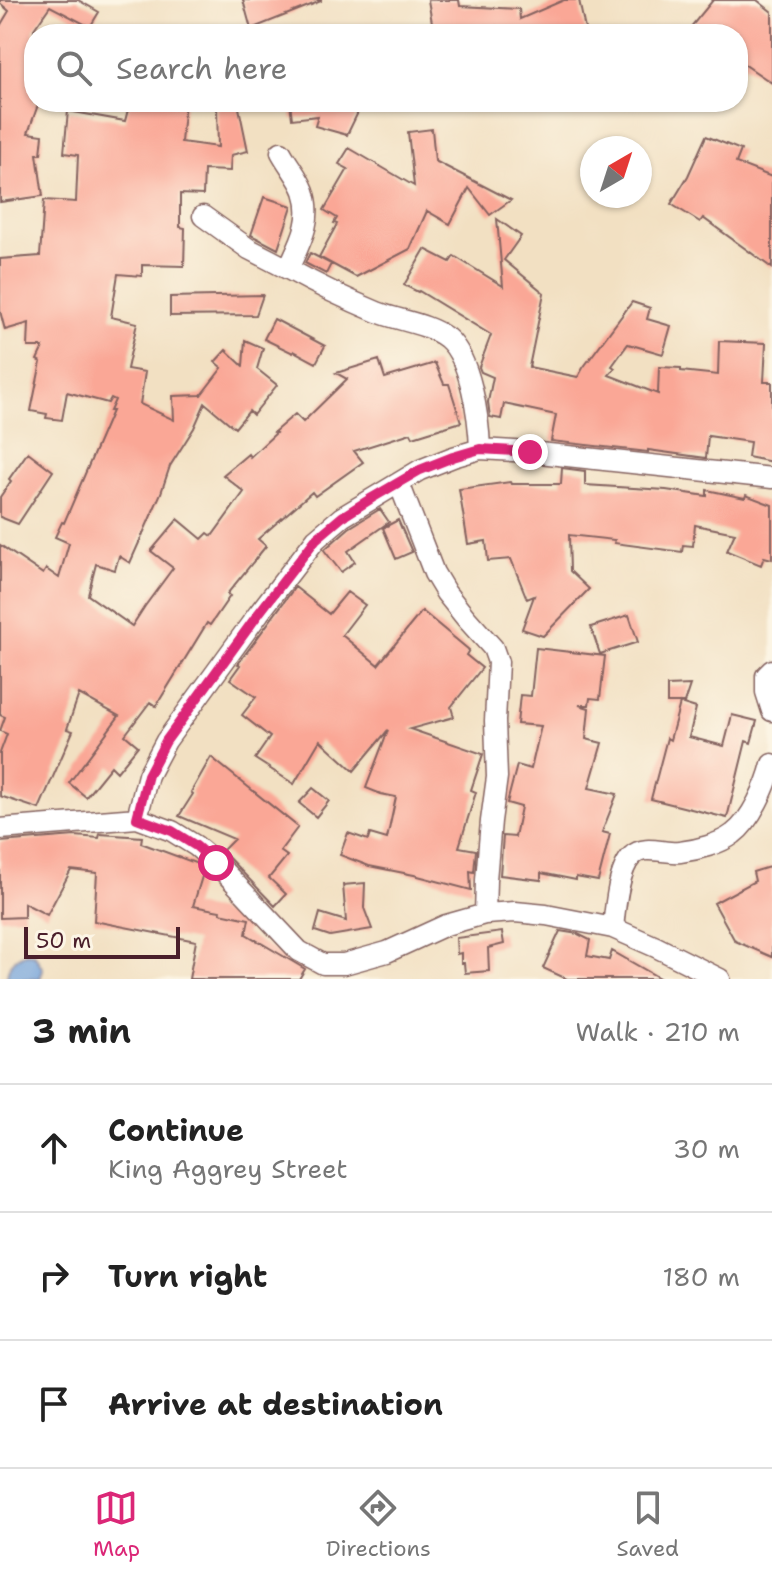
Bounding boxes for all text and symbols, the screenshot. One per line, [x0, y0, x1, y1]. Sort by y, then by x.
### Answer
search box [24, 24, 748, 112]
icon: search [52, 46, 96, 90]
text: Search here [116, 48, 287, 89]
north arrow [580, 136, 652, 208]
route end [512, 434, 548, 470]
route start [198, 845, 234, 881]
scale bar [24, 923, 180, 959]
text: 50 m [36, 926, 91, 955]
text: 3 min [32, 1008, 131, 1054]
text: Walk · 210 m [576, 1014, 740, 1049]
text: Continue [108, 1110, 244, 1151]
icon: ahead [32, 1126, 76, 1170]
text: 30 m [673, 1131, 740, 1166]
text: King Aggrey Street [108, 1151, 348, 1186]
icon: right [32, 1254, 76, 1298]
text: Turn right [108, 1256, 267, 1297]
text: 180 m [662, 1259, 740, 1294]
icon: arrive [32, 1382, 76, 1426]
text: Arrive at destination [108, 1384, 443, 1425]
tab: Map [93, 1486, 140, 1563]
tab: Directions [326, 1486, 431, 1563]
tab: Saved [617, 1486, 679, 1563]

